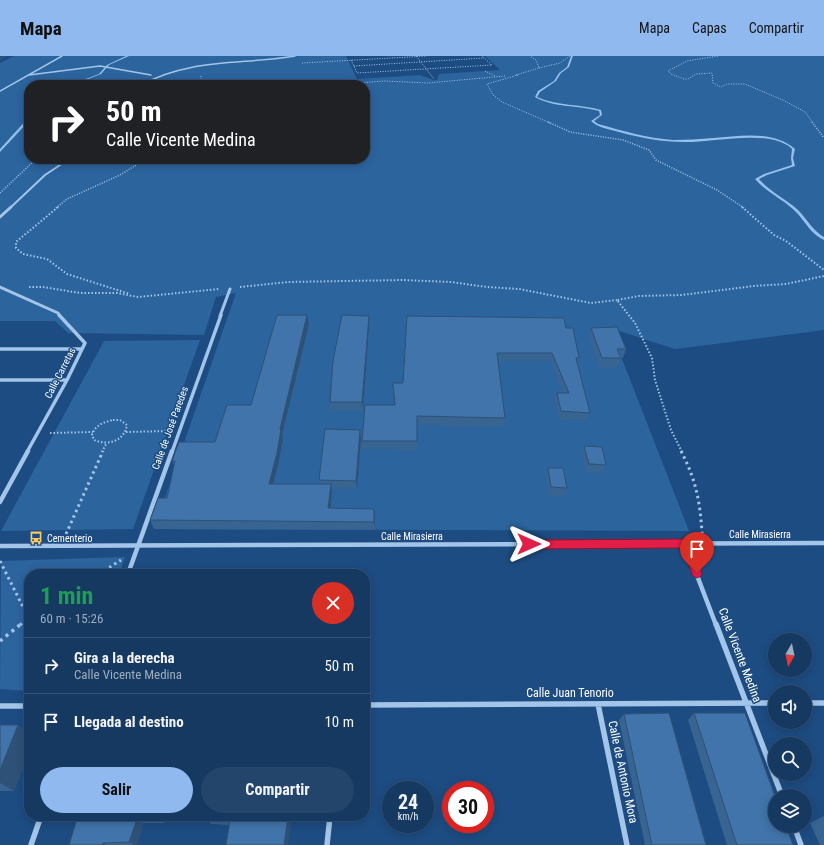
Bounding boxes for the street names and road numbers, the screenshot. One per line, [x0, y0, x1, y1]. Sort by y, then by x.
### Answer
street label: Calle Carretas [43, 345, 78, 400]
street label: Calle de José Paredes [150, 385, 190, 471]
street label: Calle Mirasierra [729, 529, 791, 540]
street label: Calle Mirasierra [381, 531, 443, 542]
street label: Calle Vicente Medina [716, 606, 765, 704]
street label: Calle Juan Tenorio [526, 686, 614, 700]
street label: Calle de Antonio Mora [605, 719, 641, 825]

